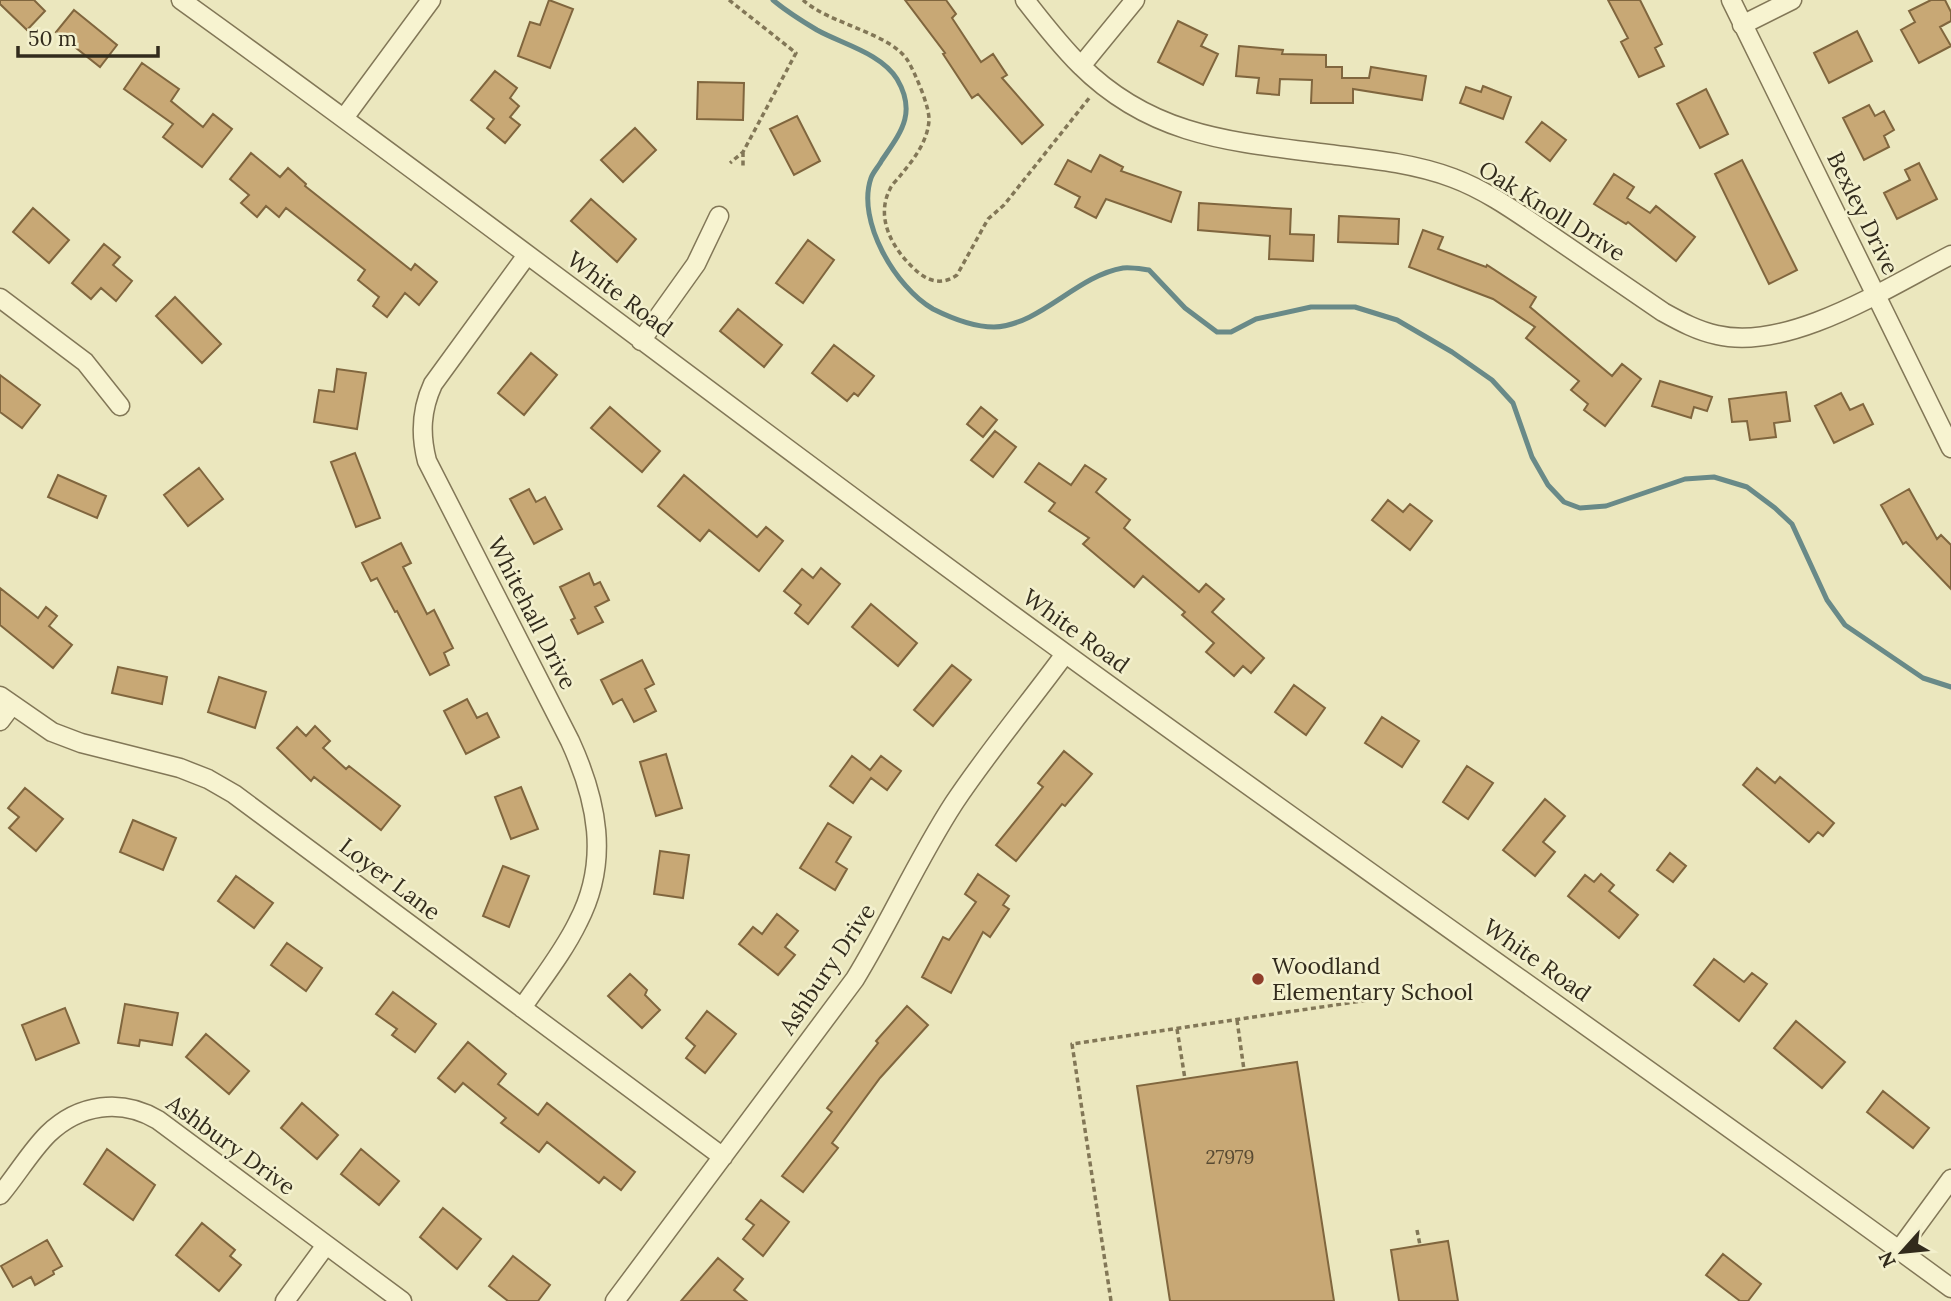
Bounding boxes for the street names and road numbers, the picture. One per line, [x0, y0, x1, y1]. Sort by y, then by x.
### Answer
street label: Bexley Drive [1821, 147, 1906, 279]
street label: Oak Knoll Drive [1473, 154, 1631, 267]
street label: White Road [562, 244, 679, 343]
street label: Whitehall Drive [482, 532, 583, 694]
street label: White Road [1017, 582, 1135, 679]
street label: Loyer Lane [334, 831, 447, 926]
street label: Ashbury Drive [772, 898, 881, 1041]
street label: White Road [1478, 912, 1597, 1007]
street label: Ashbury Drive [160, 1088, 301, 1201]

